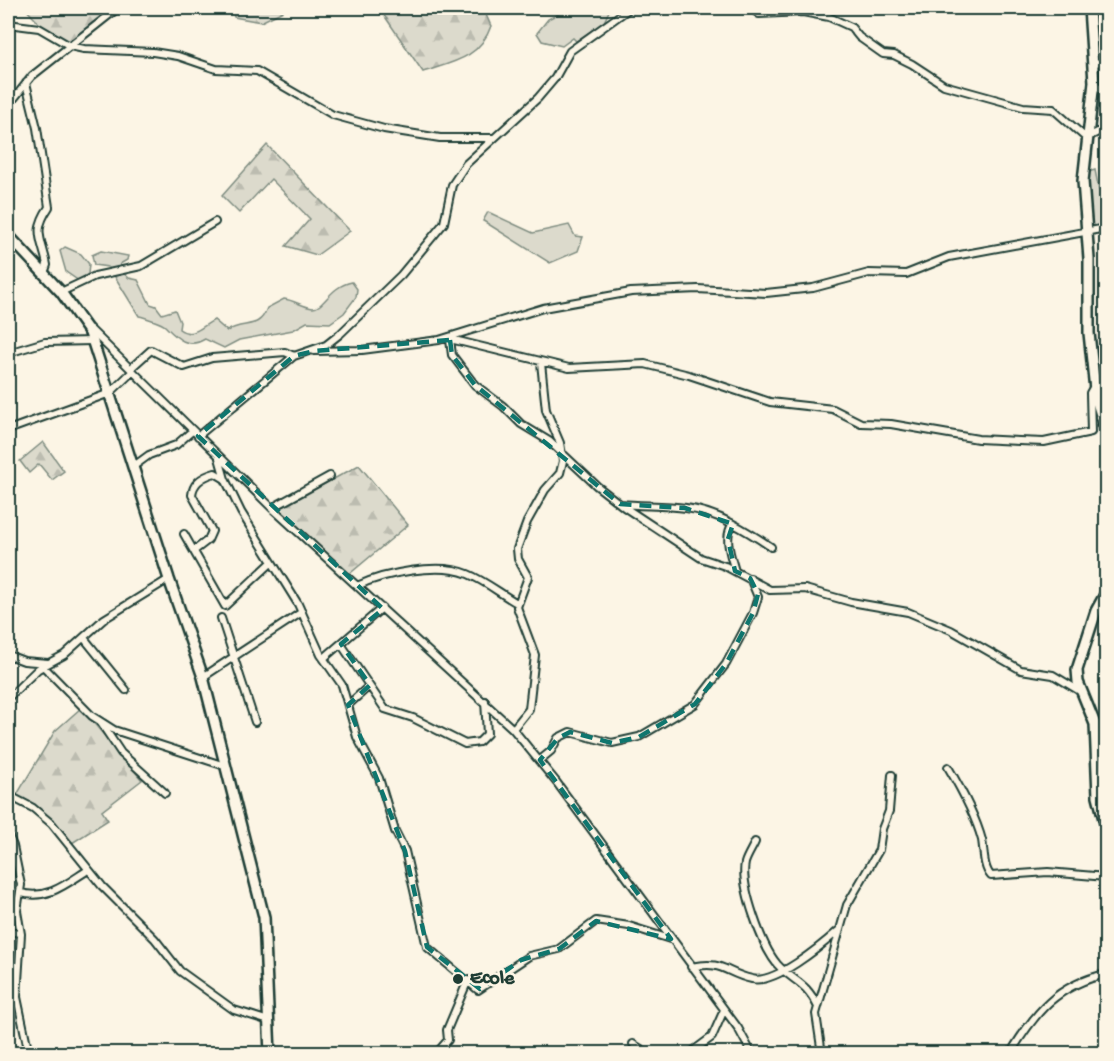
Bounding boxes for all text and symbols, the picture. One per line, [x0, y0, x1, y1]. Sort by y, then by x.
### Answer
place label: Ecole [470, 968, 515, 991]
marker: Ecole [451, 972, 465, 986]

